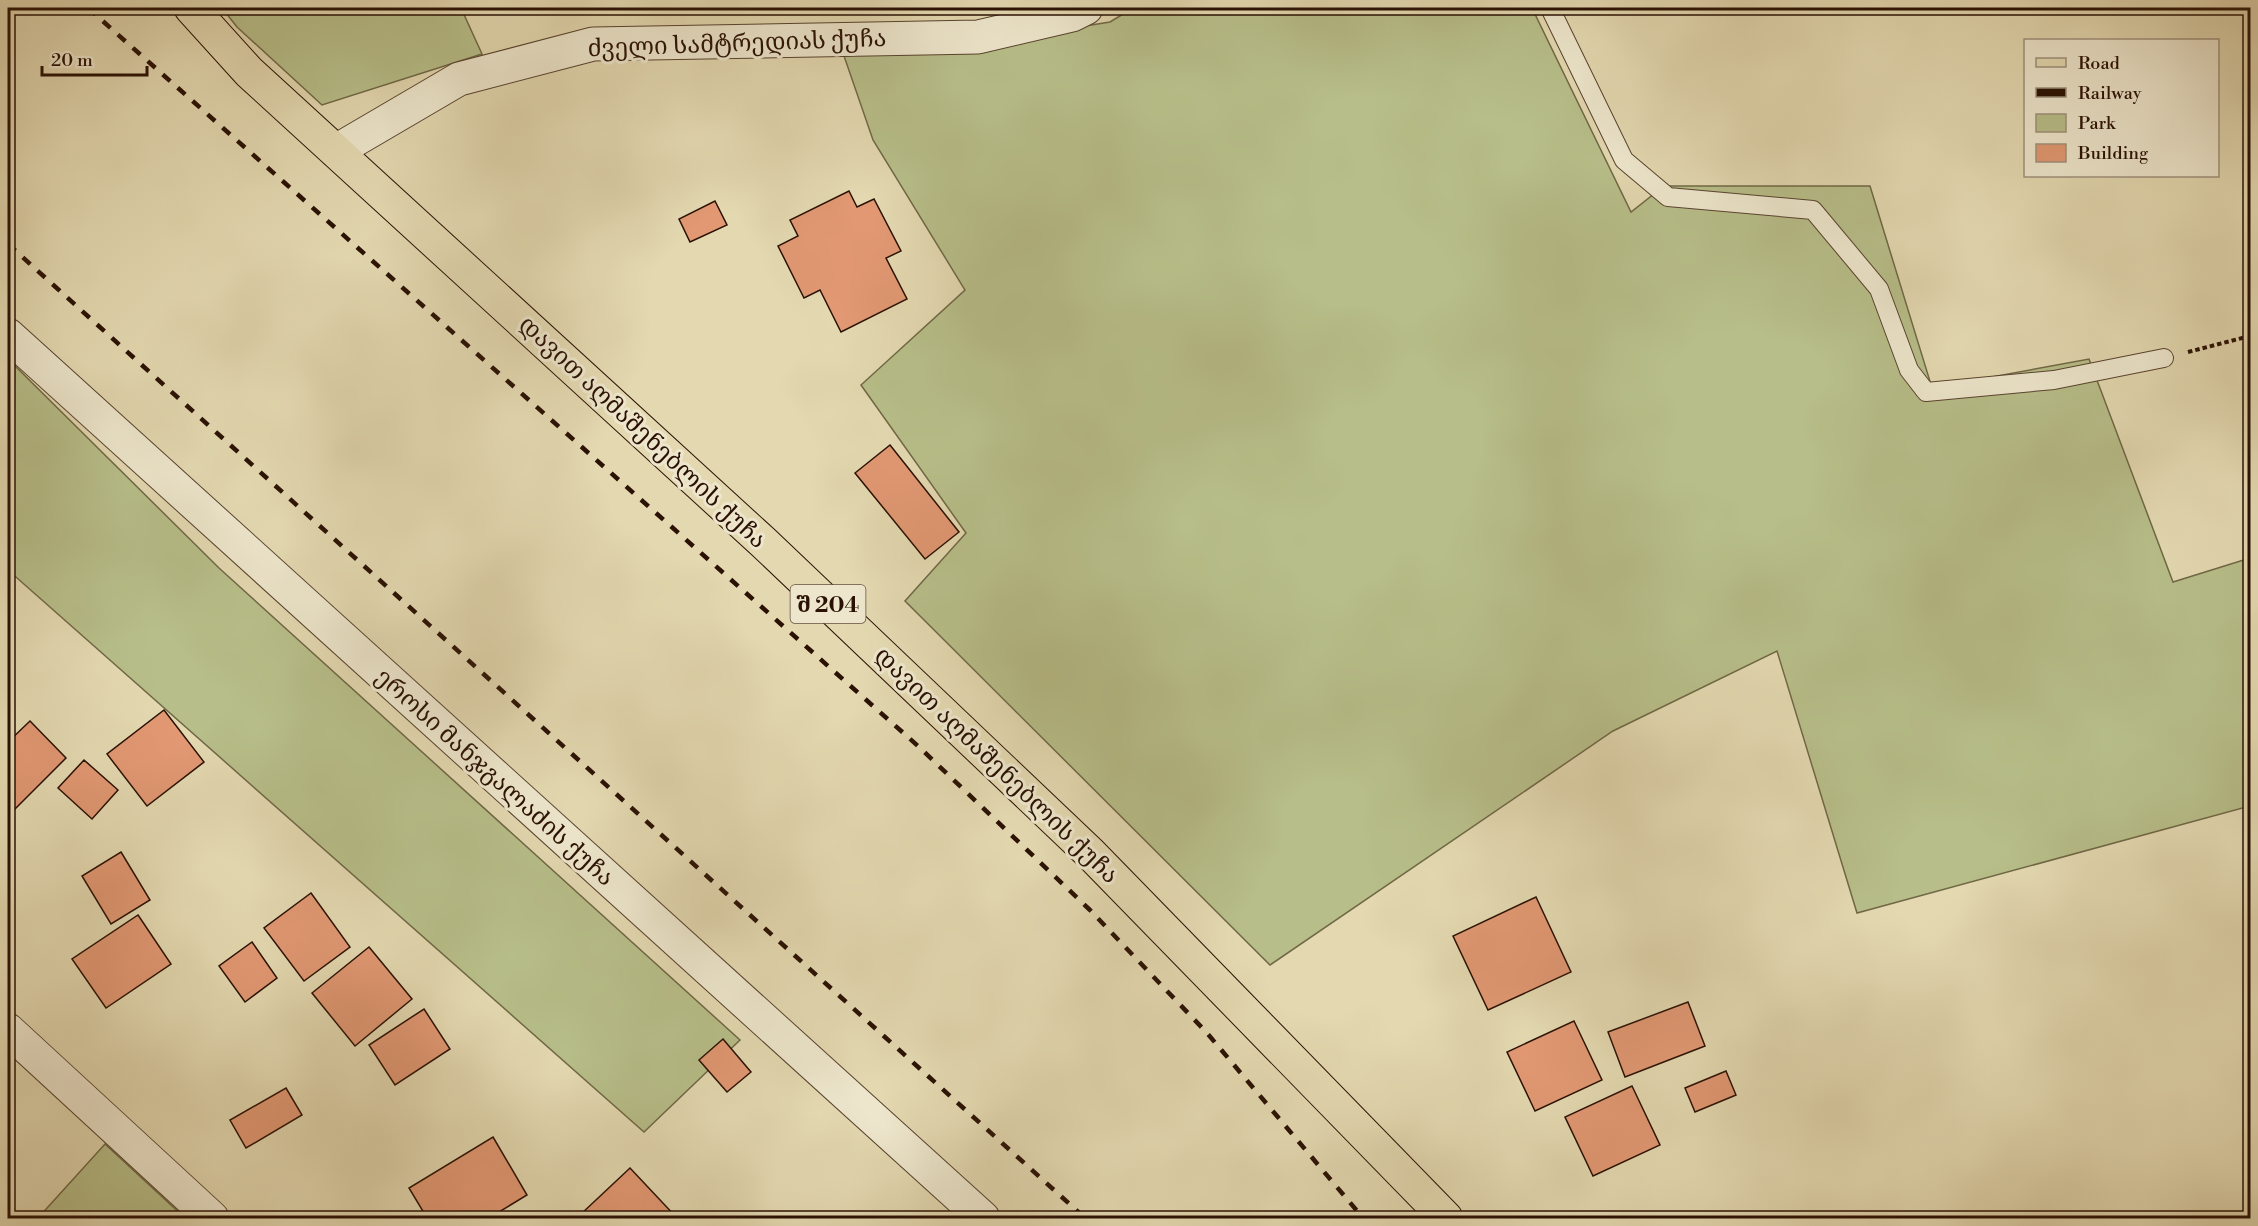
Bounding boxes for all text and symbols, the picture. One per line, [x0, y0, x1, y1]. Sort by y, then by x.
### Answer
street label: ძველი სამტრედიას ქუჩა [587, 24, 887, 64]
scale bar [42, 39, 147, 77]
legend [2024, 39, 2219, 177]
text: 20 m [51, 49, 93, 72]
text: Road [2078, 52, 2121, 75]
text: Railway [2078, 82, 2142, 105]
text: Park [2078, 112, 2117, 135]
text: Building [2077, 142, 2149, 165]
street label: დავით აღმაშენებლის ქუჩა [512, 310, 772, 556]
road number: შ 204 [790, 585, 866, 623]
street label: დავით აღმაშენებლის ქუჩა [868, 641, 1125, 890]
street label: ეროსი მანჯგალაძის ქუჩა [369, 662, 620, 893]

